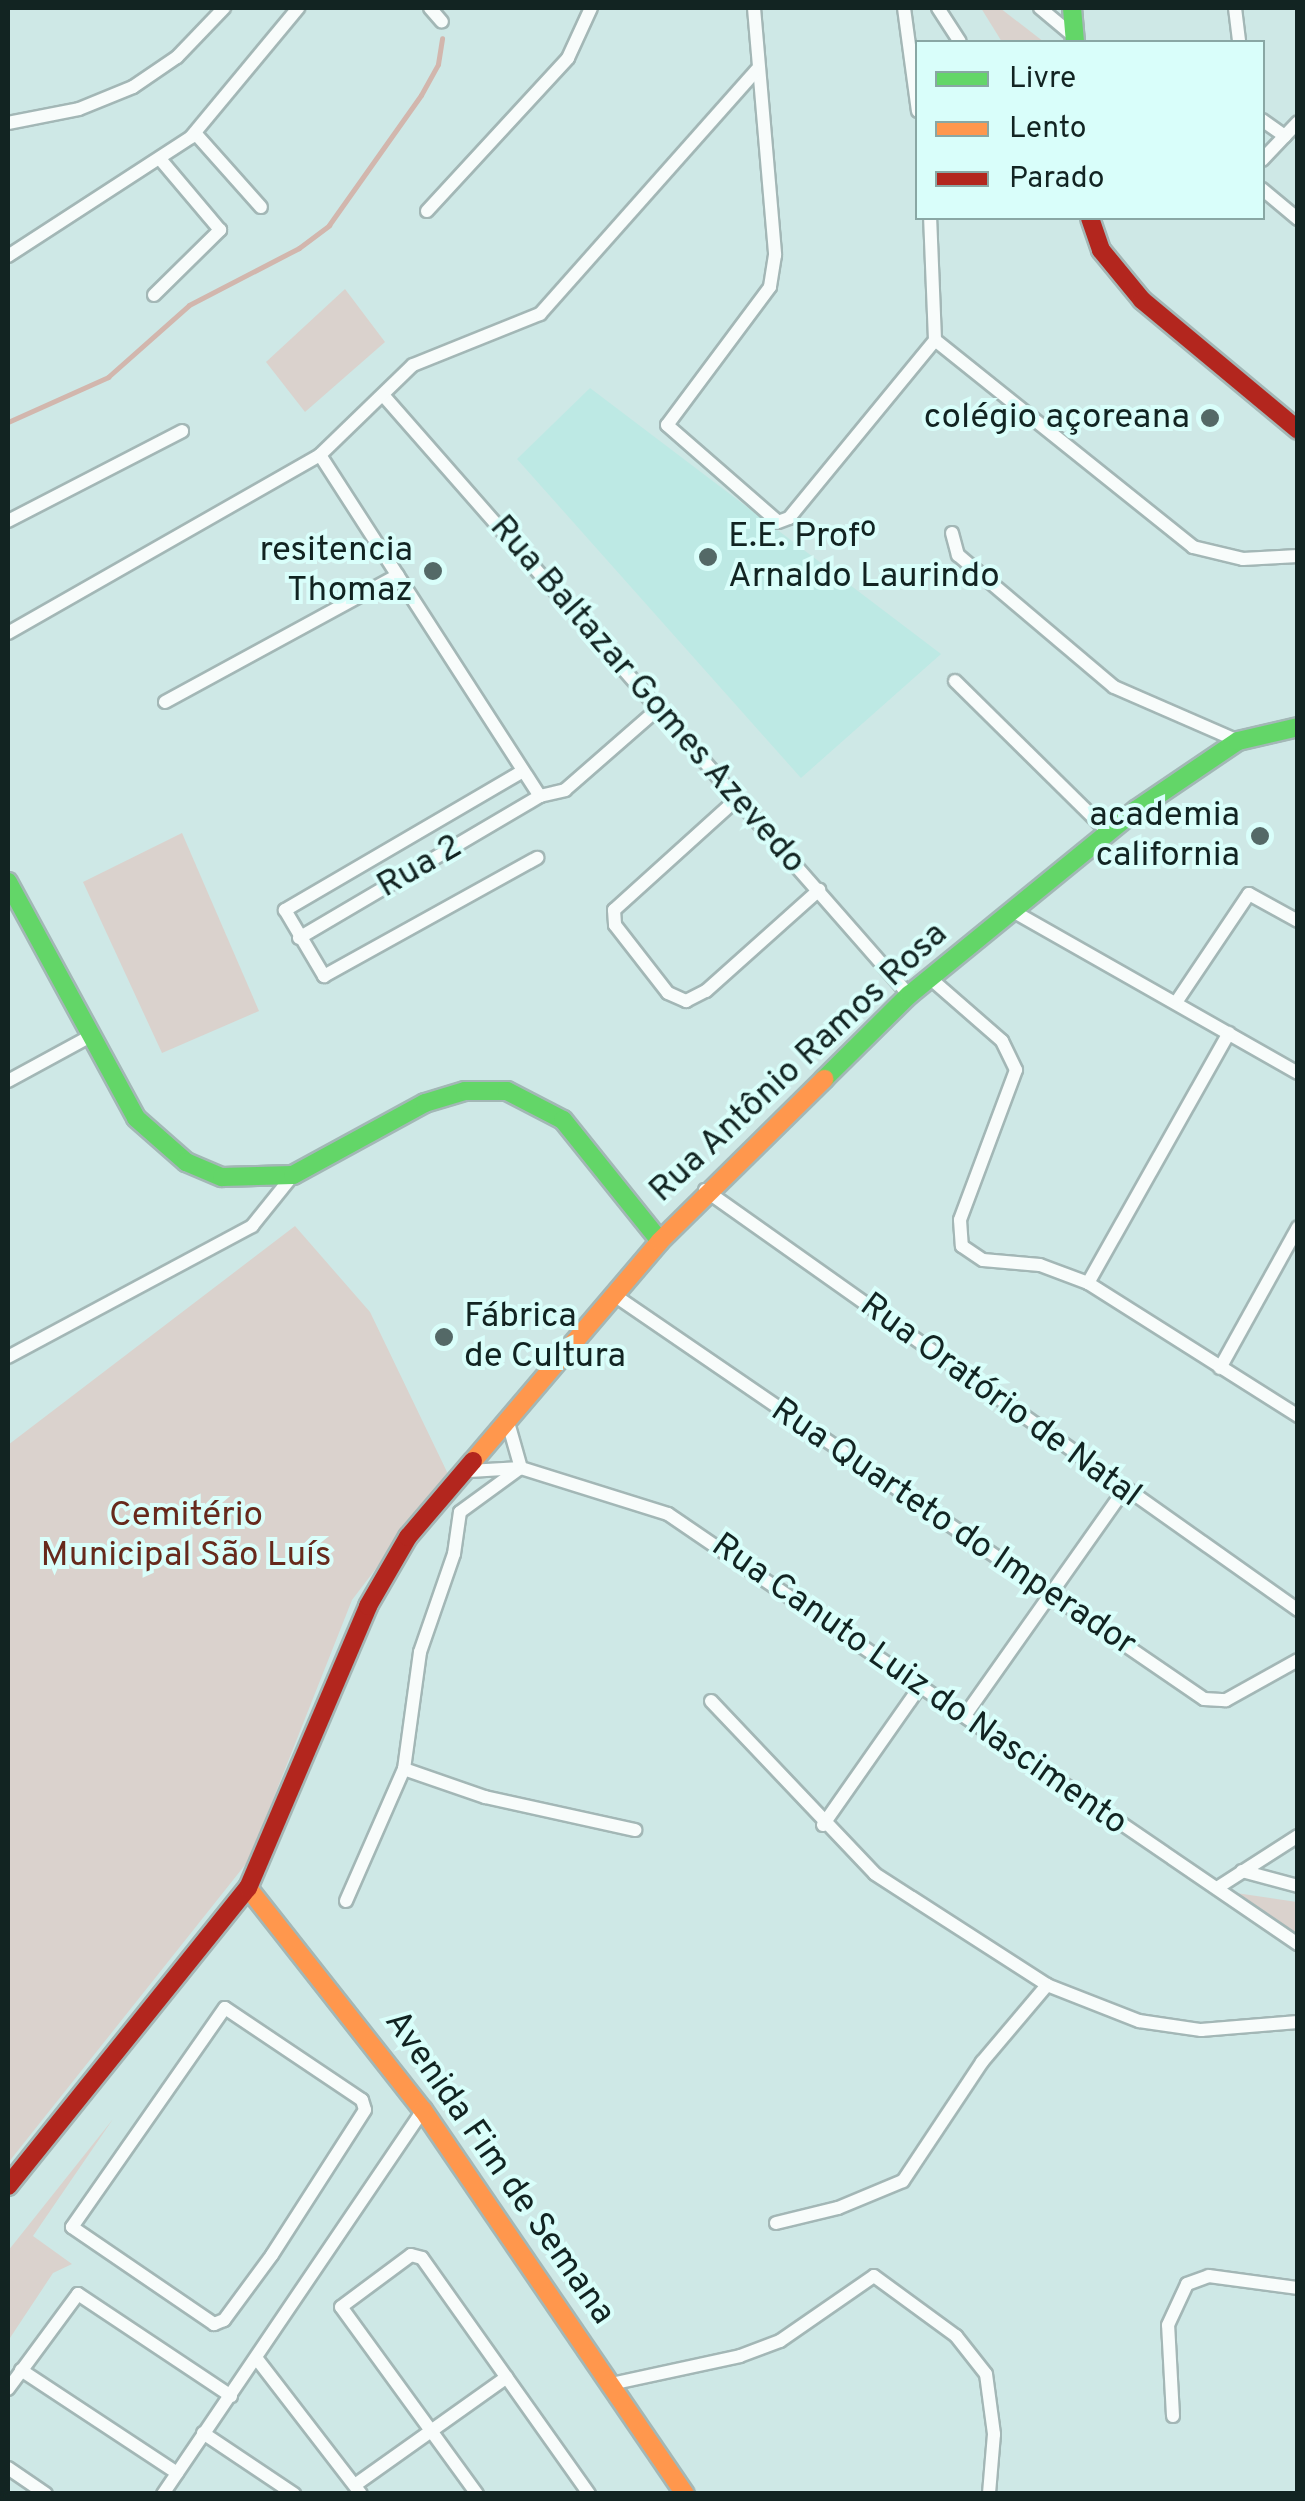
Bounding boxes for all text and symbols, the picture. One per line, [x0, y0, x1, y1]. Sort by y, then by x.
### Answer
legend [915, 40, 1265, 220]
text: Livre [1009, 61, 1076, 98]
text: Lento [1009, 111, 1086, 148]
text: Parado [1009, 161, 1104, 198]
place label: colégio açoreana [924, 397, 1190, 439]
marker: colégio açoreana [1199, 407, 1221, 429]
street label: Rua Baltazar Gomes Azevedo [480, 507, 814, 883]
place label: E.E. Profº Arnaldo Laurindo [728, 516, 1000, 598]
place label: resitencia Thomaz [259, 530, 413, 612]
marker: E.E. Profº Arnaldo Laurindo [697, 546, 719, 568]
marker: resitencia Thomaz [422, 560, 444, 582]
place label: academia california [1089, 795, 1240, 877]
marker: academia california [1249, 825, 1271, 847]
street label: Rua 2 [370, 826, 470, 908]
street label: Rua Antônio Ramos Rosa [641, 914, 957, 1212]
street label: Rua Oratório de Natal [851, 1285, 1149, 1517]
place label: Fábrica de Cultura [464, 1296, 626, 1378]
marker: Fábrica de Cultura [433, 1326, 455, 1348]
street label: Rua Quarteto do Imperador [763, 1390, 1143, 1666]
park label: Cemitério Municipal São Luís [41, 1495, 331, 1577]
street label: Rua Canuto Luiz do Nascimento [703, 1525, 1135, 1845]
street label: Avenida Fim de Semana [375, 2003, 623, 2333]

